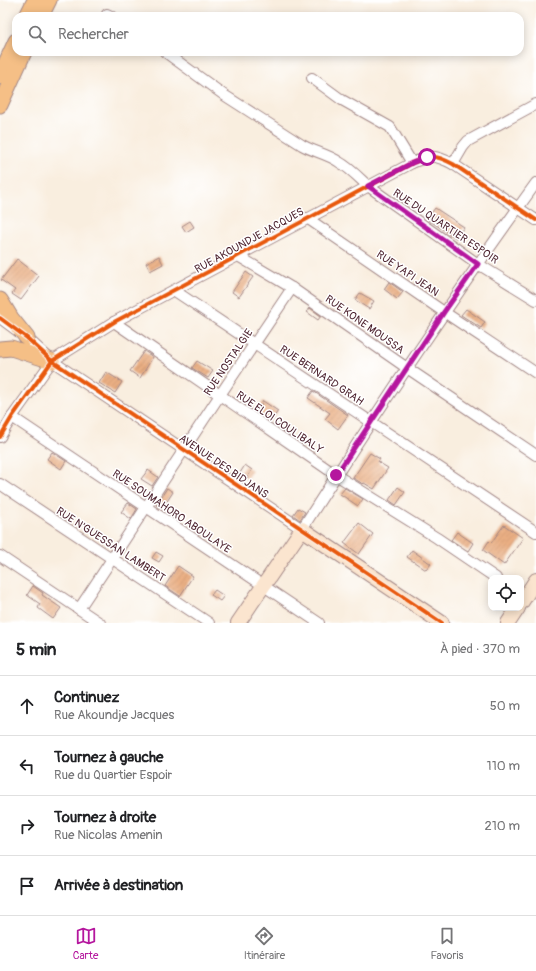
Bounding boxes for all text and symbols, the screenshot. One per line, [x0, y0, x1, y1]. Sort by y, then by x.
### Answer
search box [12, 12, 524, 56]
icon: search [26, 23, 48, 45]
text: Rechercher [58, 25, 129, 44]
route start [418, 148, 436, 166]
street label: RUE DU QUARTIER ESPOIR [391, 186, 501, 267]
street label: RUE AKOUNDJE JACQUES [192, 205, 306, 276]
street label: RUE YAPI JEAN [374, 248, 441, 299]
street label: RUE KONE MOUSSA [323, 292, 407, 356]
street label: RUE NOSTALGIE [201, 326, 256, 398]
street label: RUE BERNARD GRAH [277, 343, 366, 408]
street label: RUE ELOI COULIBALY [234, 388, 326, 457]
street label: AVENUE DES BIDJANS [177, 432, 271, 501]
route end [327, 466, 345, 484]
street label: RUE SOUMAHORO ABOULAYE [110, 467, 234, 556]
street label: RUE N'GUESSAN LAMBERT [54, 504, 168, 584]
map controls [488, 575, 524, 611]
button: locate [488, 575, 524, 611]
text: 5 min [16, 639, 56, 660]
text: À pied · 370 m [440, 641, 520, 657]
text: Continuez [54, 688, 119, 707]
icon: ahead [16, 695, 38, 717]
text: 50 m [490, 698, 520, 714]
text: Rue Akoundje Jacques [54, 707, 174, 723]
text: Tournez à gauche [54, 748, 164, 767]
icon: left [16, 755, 38, 777]
text: 110 m [487, 758, 520, 774]
text: Rue du Quartier Espoir [54, 767, 172, 783]
text: Tournez à droite [54, 808, 156, 827]
icon: right [16, 815, 38, 837]
text: 210 m [484, 818, 520, 834]
text: Rue Nicolas Amenin [54, 827, 163, 843]
icon: arrive [16, 875, 38, 897]
text: Arrivée à destination [54, 876, 183, 895]
tab: Carte [73, 925, 98, 962]
tab: Itinéraire [244, 925, 285, 962]
tab: Favoris [431, 925, 463, 962]

